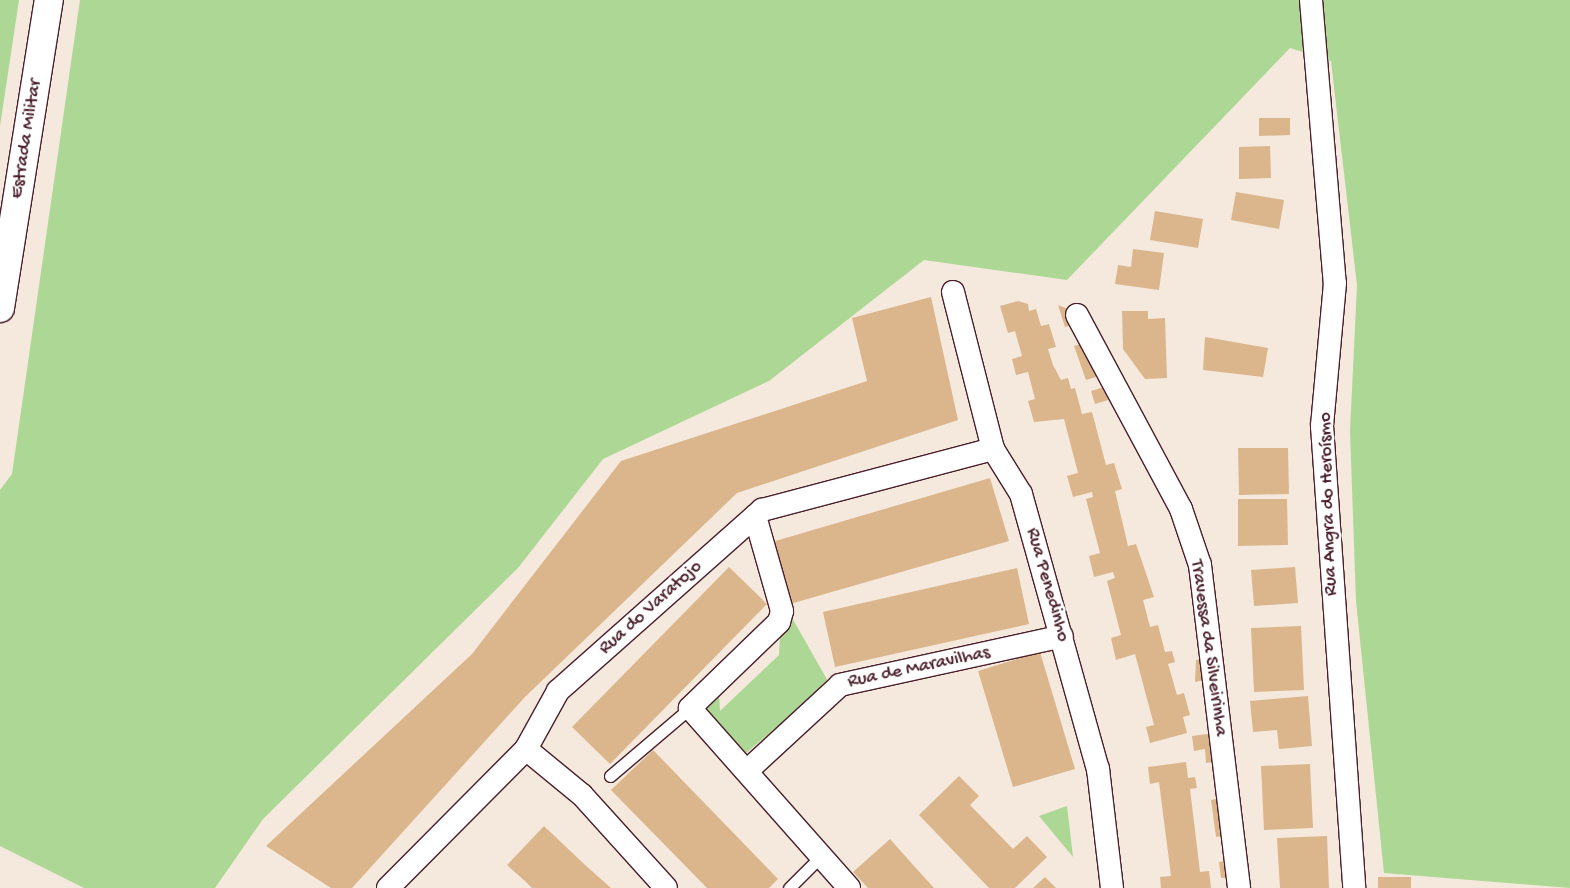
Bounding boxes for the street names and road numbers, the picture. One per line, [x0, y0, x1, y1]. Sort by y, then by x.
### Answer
street label: Estrada Militar [6, 78, 48, 200]
street label: Rua Angra do Heroísmo [1314, 412, 1344, 596]
street label: Rua Penedinho [1020, 525, 1074, 645]
street label: Rua do Varatojo [595, 556, 707, 660]
street label: Travessa da Silveirinha [1184, 558, 1232, 738]
street label: Rua de Maravilhas [846, 642, 992, 694]

